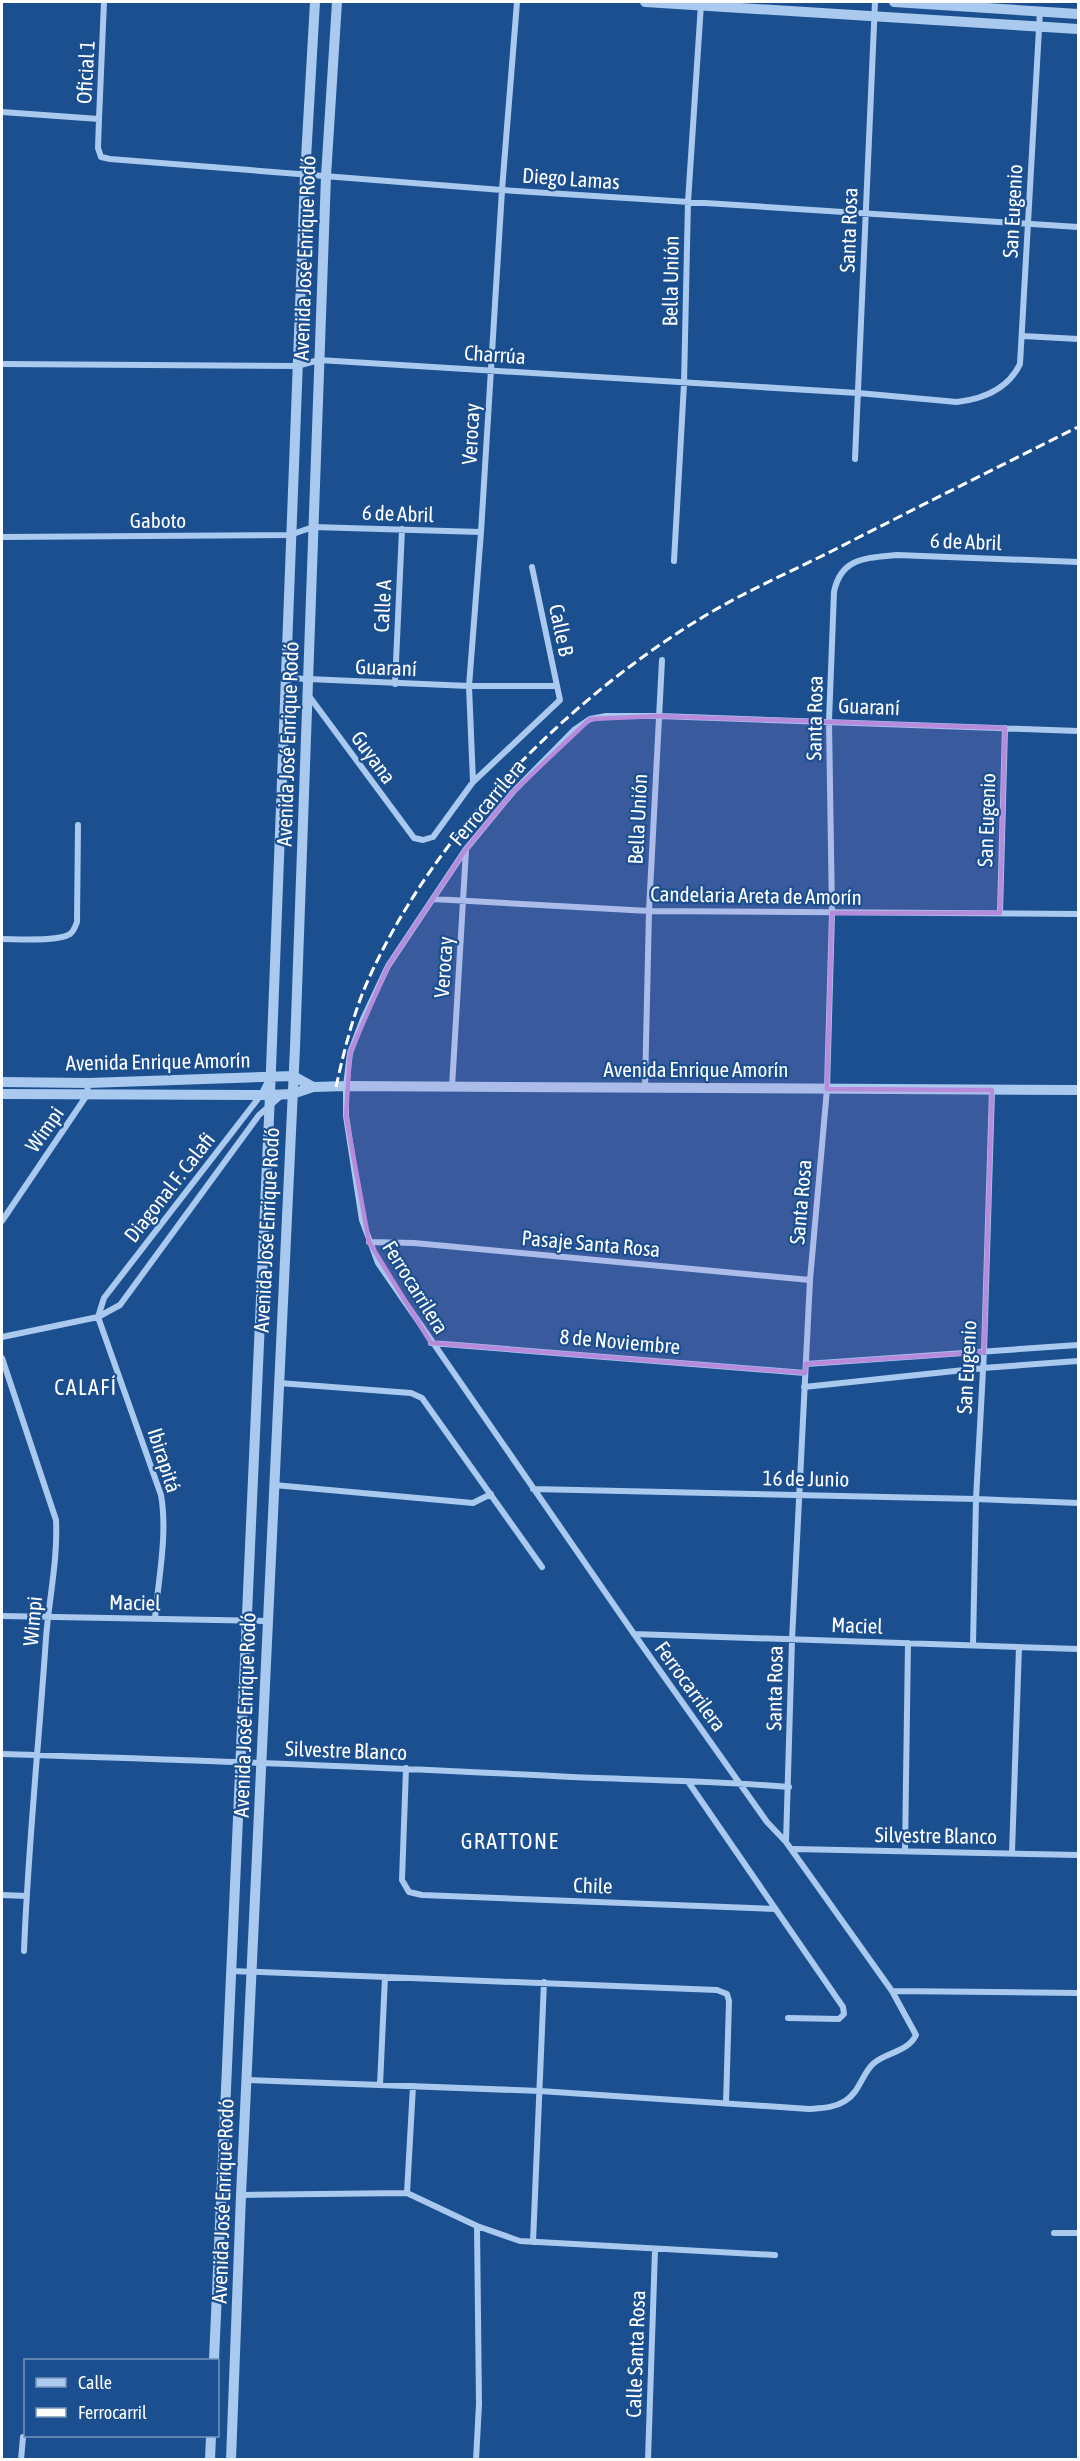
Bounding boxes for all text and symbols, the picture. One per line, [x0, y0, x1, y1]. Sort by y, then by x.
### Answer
street label: Oficial 1 [71, 40, 99, 104]
street label: Avenida José Enrique Rodó [288, 155, 320, 361]
street label: Diego Lamas [521, 163, 621, 193]
street label: San Eugenio [998, 164, 1026, 258]
street label: Santa Rosa [835, 187, 861, 273]
street label: Bella Unión [657, 235, 683, 327]
street label: Charrúa [463, 340, 527, 368]
street label: Verocay [456, 402, 484, 465]
street label: 6 de Abril [362, 500, 435, 526]
street label: Gaboto [130, 508, 186, 532]
street label: 6 de Abril [930, 528, 1003, 554]
street label: Calle A [369, 578, 395, 633]
street label: Calle B [545, 602, 579, 658]
street label: Avenida José Enrique Rodó [271, 641, 303, 847]
street label: Guaraní [355, 654, 417, 680]
street label: Santa Rosa [801, 675, 827, 761]
street label: Guaraní [838, 693, 900, 719]
street label: Guyana [347, 726, 401, 788]
street label: Ferrocarrilera [444, 754, 530, 850]
street label: Bella Unión [623, 773, 651, 865]
street label: San Eugenio [972, 773, 1000, 867]
street label: Candelaria Areta de Amorín [650, 881, 862, 909]
street label: Verocay [429, 935, 457, 998]
street label: Avenida Enrique Amorín [65, 1047, 251, 1075]
street label: Avenida Enrique Amorín [603, 1057, 789, 1081]
street label: Wimpi [20, 1102, 68, 1156]
street label: Diagonal F. Calafi [119, 1127, 219, 1247]
street label: Avenida José Enrique Rodó [249, 1127, 283, 1333]
street label: Santa Rosa [784, 1159, 816, 1245]
street label: Pasaje Santa Rosa [521, 1225, 661, 1261]
street label: Ferrocarrilera [378, 1236, 454, 1338]
street label: San Eugenio [952, 1320, 980, 1414]
street label: 8 de Noviembre [559, 1324, 681, 1358]
district label: CALAFÍ [54, 1374, 118, 1400]
street label: Ibirapitá [143, 1425, 187, 1495]
street label: 16 de Junio [762, 1465, 850, 1491]
street label: Maciel [109, 1590, 161, 1614]
street label: Wimpi [18, 1595, 46, 1647]
street label: Avenida José Enrique Rodó [228, 1612, 260, 1818]
street label: Maciel [831, 1612, 884, 1638]
street label: Ferrocarrilera [650, 1636, 732, 1736]
street label: Santa Rosa [761, 1645, 787, 1731]
street label: Silvestre Blanco [285, 1736, 407, 1764]
street label: Silvestre Blanco [875, 1822, 997, 1848]
district label: GRATTONE [461, 1828, 559, 1854]
street label: Chile [573, 1872, 613, 1898]
street label: Avenida José Enrique Rodó [206, 2098, 238, 2304]
street label: Calle Santa Rosa [621, 2290, 649, 2418]
legend [24, 2359, 219, 2437]
text: Calle [78, 2372, 112, 2393]
text: Ferrocarril [78, 2402, 147, 2423]

